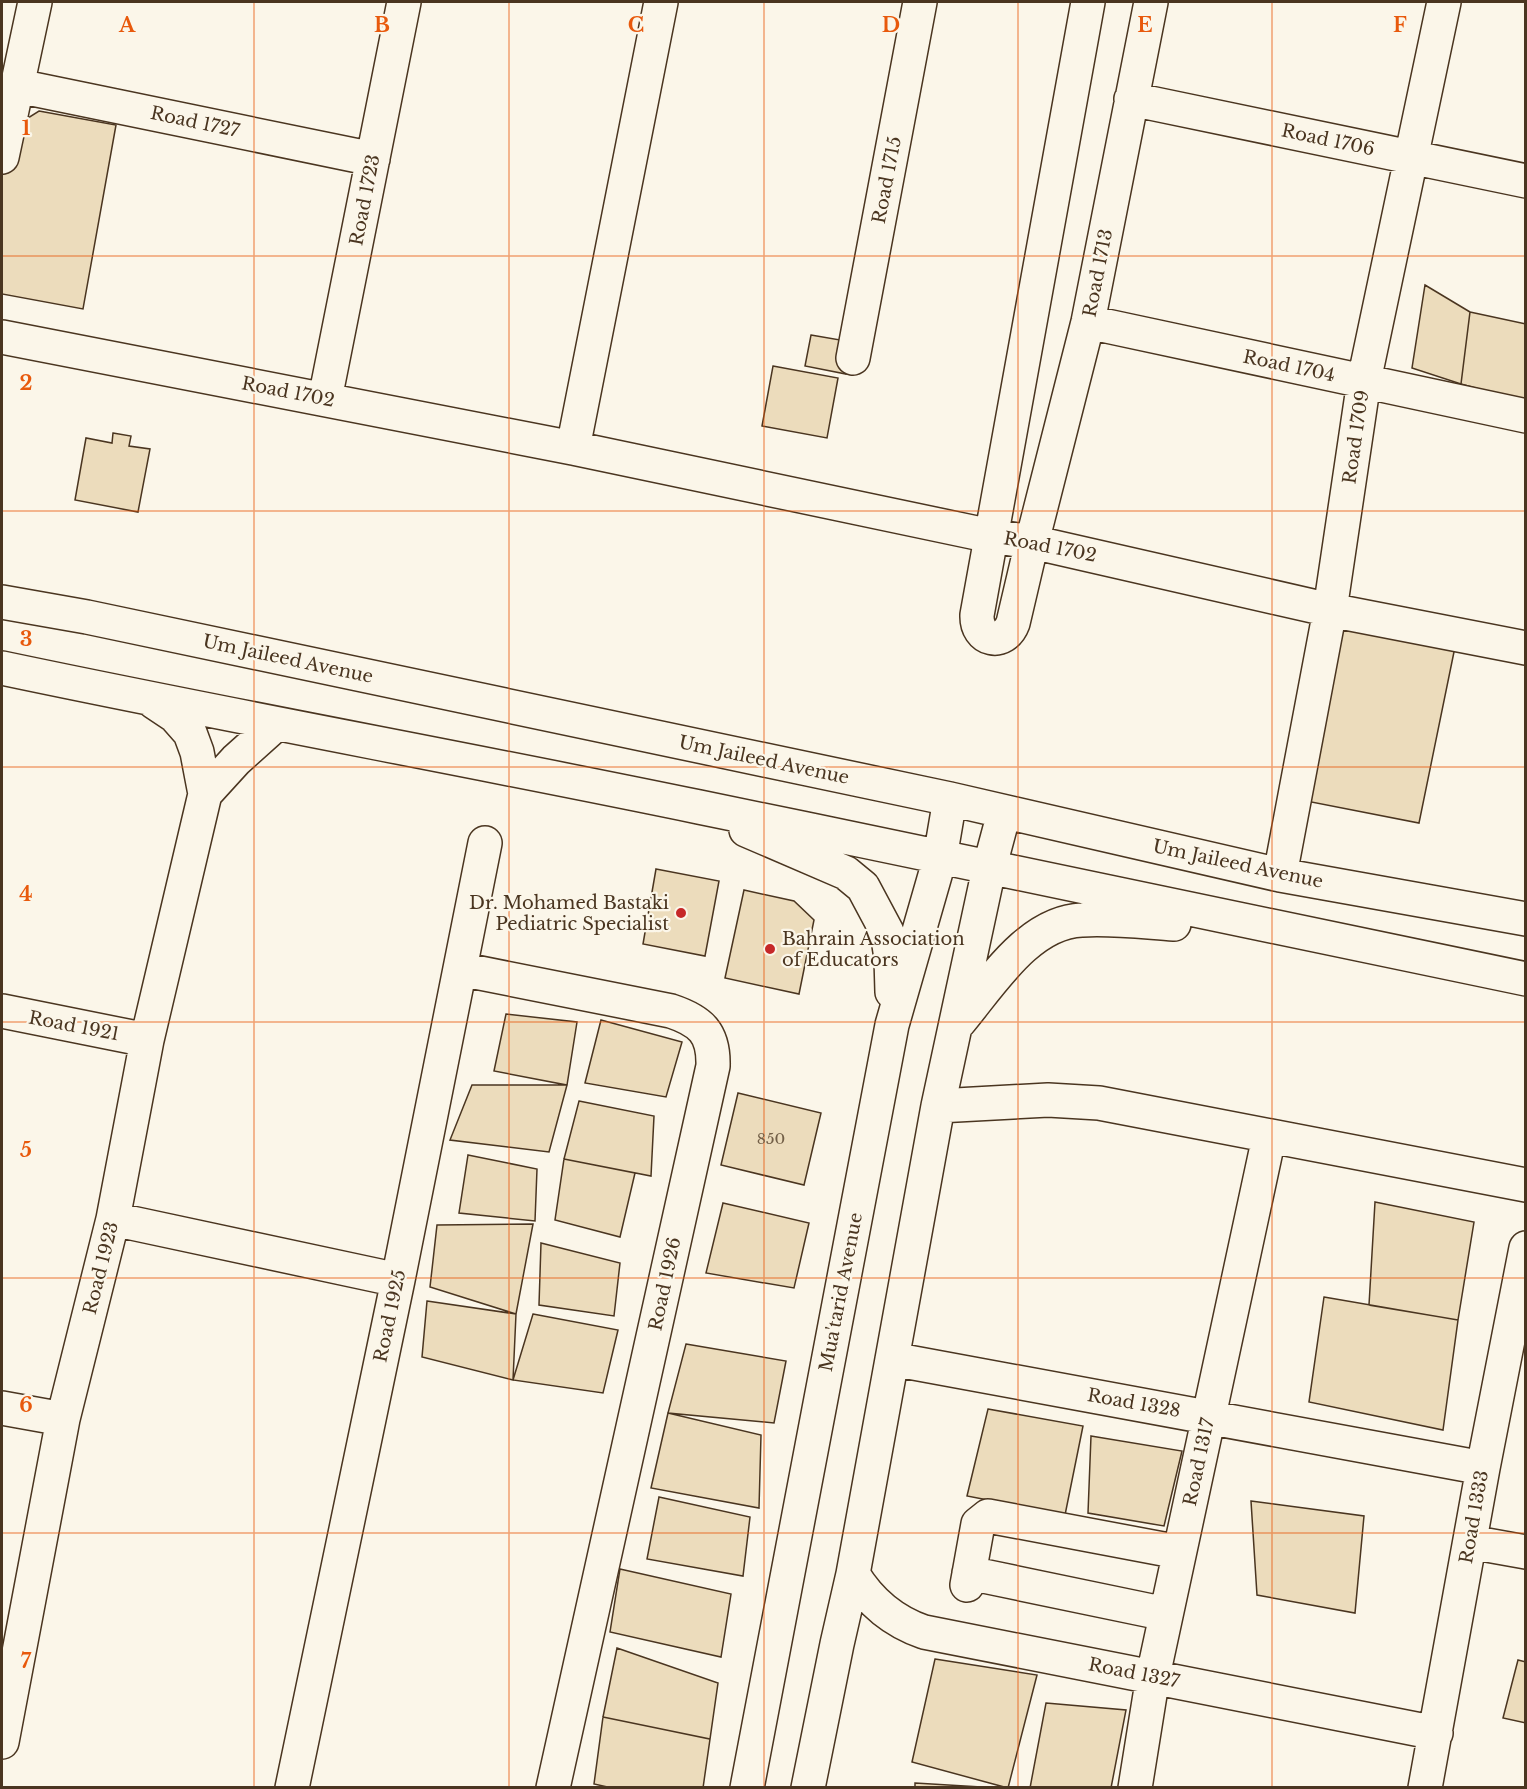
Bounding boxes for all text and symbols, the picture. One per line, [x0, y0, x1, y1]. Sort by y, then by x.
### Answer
text: A [118, 13, 136, 37]
text: B [374, 13, 390, 37]
text: C [628, 13, 644, 37]
text: D [882, 13, 900, 37]
text: E [1137, 13, 1153, 37]
text: F [1393, 13, 1407, 37]
street label: Road 1727 [149, 102, 242, 142]
text: 1 [22, 116, 31, 140]
street label: Road 1706 [1279, 119, 1377, 161]
street label: Road 1715 [868, 135, 906, 225]
street label: Road 1723 [345, 153, 385, 247]
street label: Road 1713 [1079, 227, 1117, 319]
street label: Road 1704 [1241, 346, 1337, 386]
text: 2 [19, 371, 33, 395]
street label: Road 1702 [240, 372, 336, 412]
street label: Road 1709 [1339, 389, 1373, 485]
street label: Road 1702 [1002, 527, 1098, 567]
text: 3 [20, 627, 32, 651]
street label: Um Jaileed Avenue [201, 630, 375, 688]
street label: Um Jaileed Avenue [677, 731, 851, 789]
street label: Um Jaileed Avenue [1151, 835, 1325, 893]
text: 4 [19, 882, 33, 906]
place label: Dr. Mohamed Bastaki Pediatric Specialist [469, 892, 669, 935]
marker: Dr. Mohamed Bastaki Pediatric Specialist [674, 906, 688, 920]
place label: Bahrain Association of Educators [782, 928, 965, 971]
marker: Bahrain Association of Educators [763, 942, 777, 956]
street label: Road 1921 [27, 1006, 121, 1046]
house number: 850 [757, 1129, 785, 1148]
text: 5 [20, 1138, 32, 1162]
street label: Mua'tarid Avenue [815, 1211, 867, 1373]
street label: Road 1923 [79, 1219, 123, 1317]
street label: Road 1926 [644, 1235, 686, 1333]
street label: Road 1925 [369, 1268, 411, 1364]
street label: Road 1328 [1086, 1384, 1182, 1422]
text: 6 [19, 1393, 33, 1417]
street label: Road 1317 [1179, 1415, 1219, 1508]
street label: Road 1333 [1455, 1469, 1493, 1565]
text: 7 [21, 1649, 32, 1673]
street label: Road 1327 [1087, 1653, 1182, 1693]

